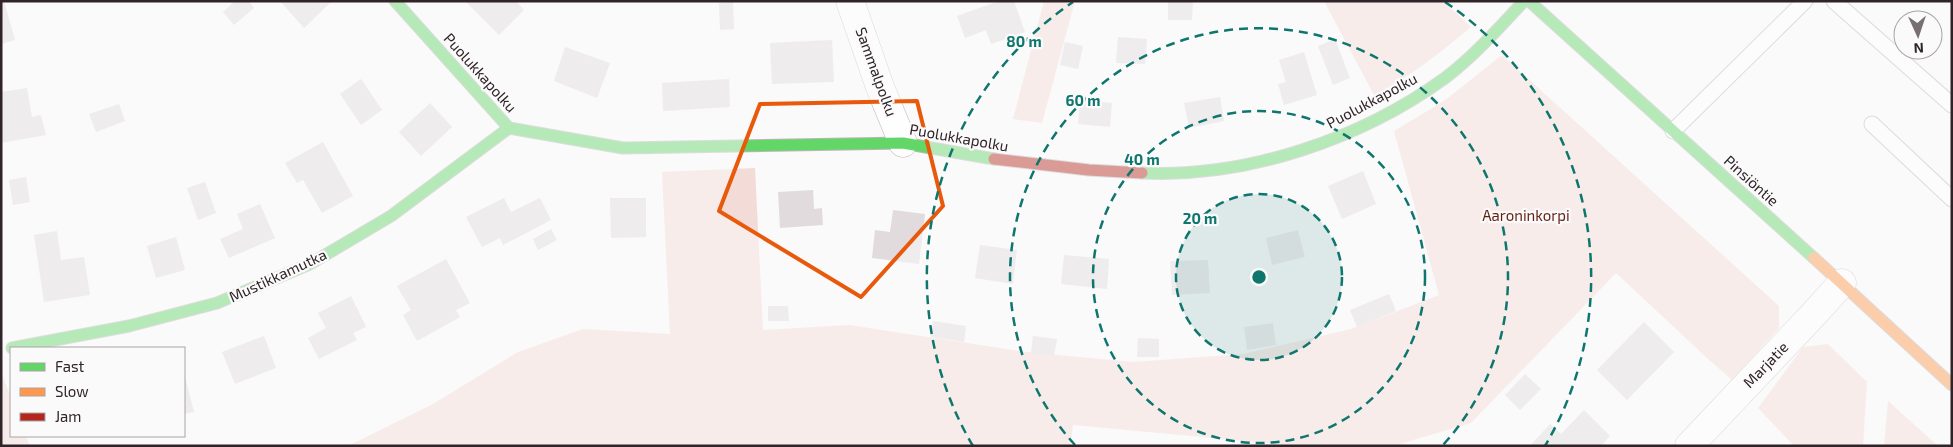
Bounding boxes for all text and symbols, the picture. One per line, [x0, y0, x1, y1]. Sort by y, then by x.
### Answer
north arrow [1893, 10, 1943, 60]
street label: Sammalpolku [852, 25, 901, 119]
street label: Puolukkapolku [440, 29, 521, 116]
text: 80 m [1006, 32, 1042, 50]
text: N [1913, 40, 1924, 57]
street label: Puolukkapolku [1323, 69, 1420, 132]
text: 60 m [1066, 91, 1100, 109]
street label: Puolukkapolku [908, 119, 1010, 155]
text: 40 m [1124, 150, 1160, 168]
street label: Pinsiöntie [1721, 151, 1783, 209]
park label: Aaroninkorpi [1482, 206, 1570, 224]
text: 20 m [1183, 209, 1217, 227]
street label: Mustikkamutka [226, 245, 329, 306]
centre of rings [1250, 268, 1268, 286]
street label: Marjatie [1739, 338, 1792, 392]
legend [10, 347, 185, 437]
text: Fast [55, 357, 85, 375]
text: Slow [55, 382, 89, 400]
text: Jam [55, 407, 81, 425]

